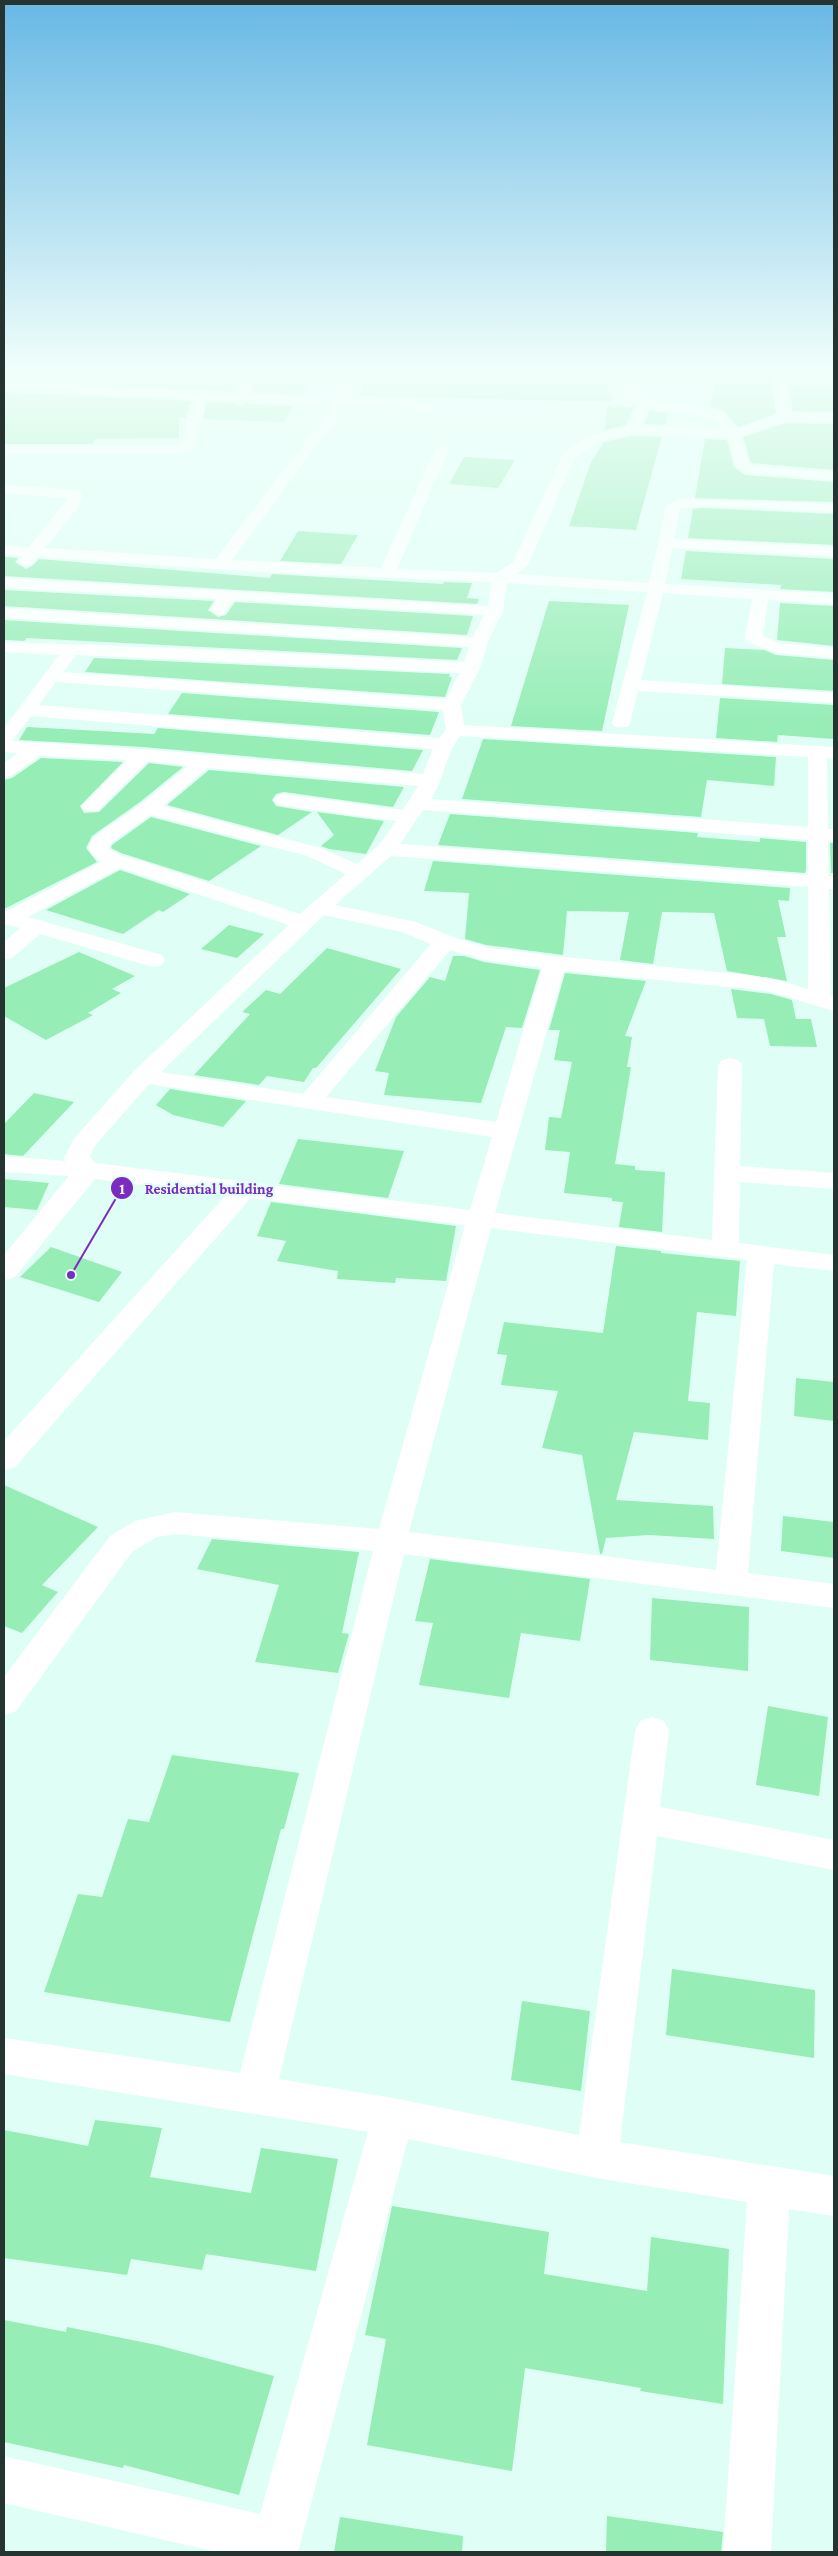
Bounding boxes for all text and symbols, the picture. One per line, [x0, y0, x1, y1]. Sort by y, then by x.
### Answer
callout: Residential building [110, 1173, 283, 1203]
text: 1 [119, 1181, 125, 1197]
text: Residential building [145, 1181, 274, 1197]

